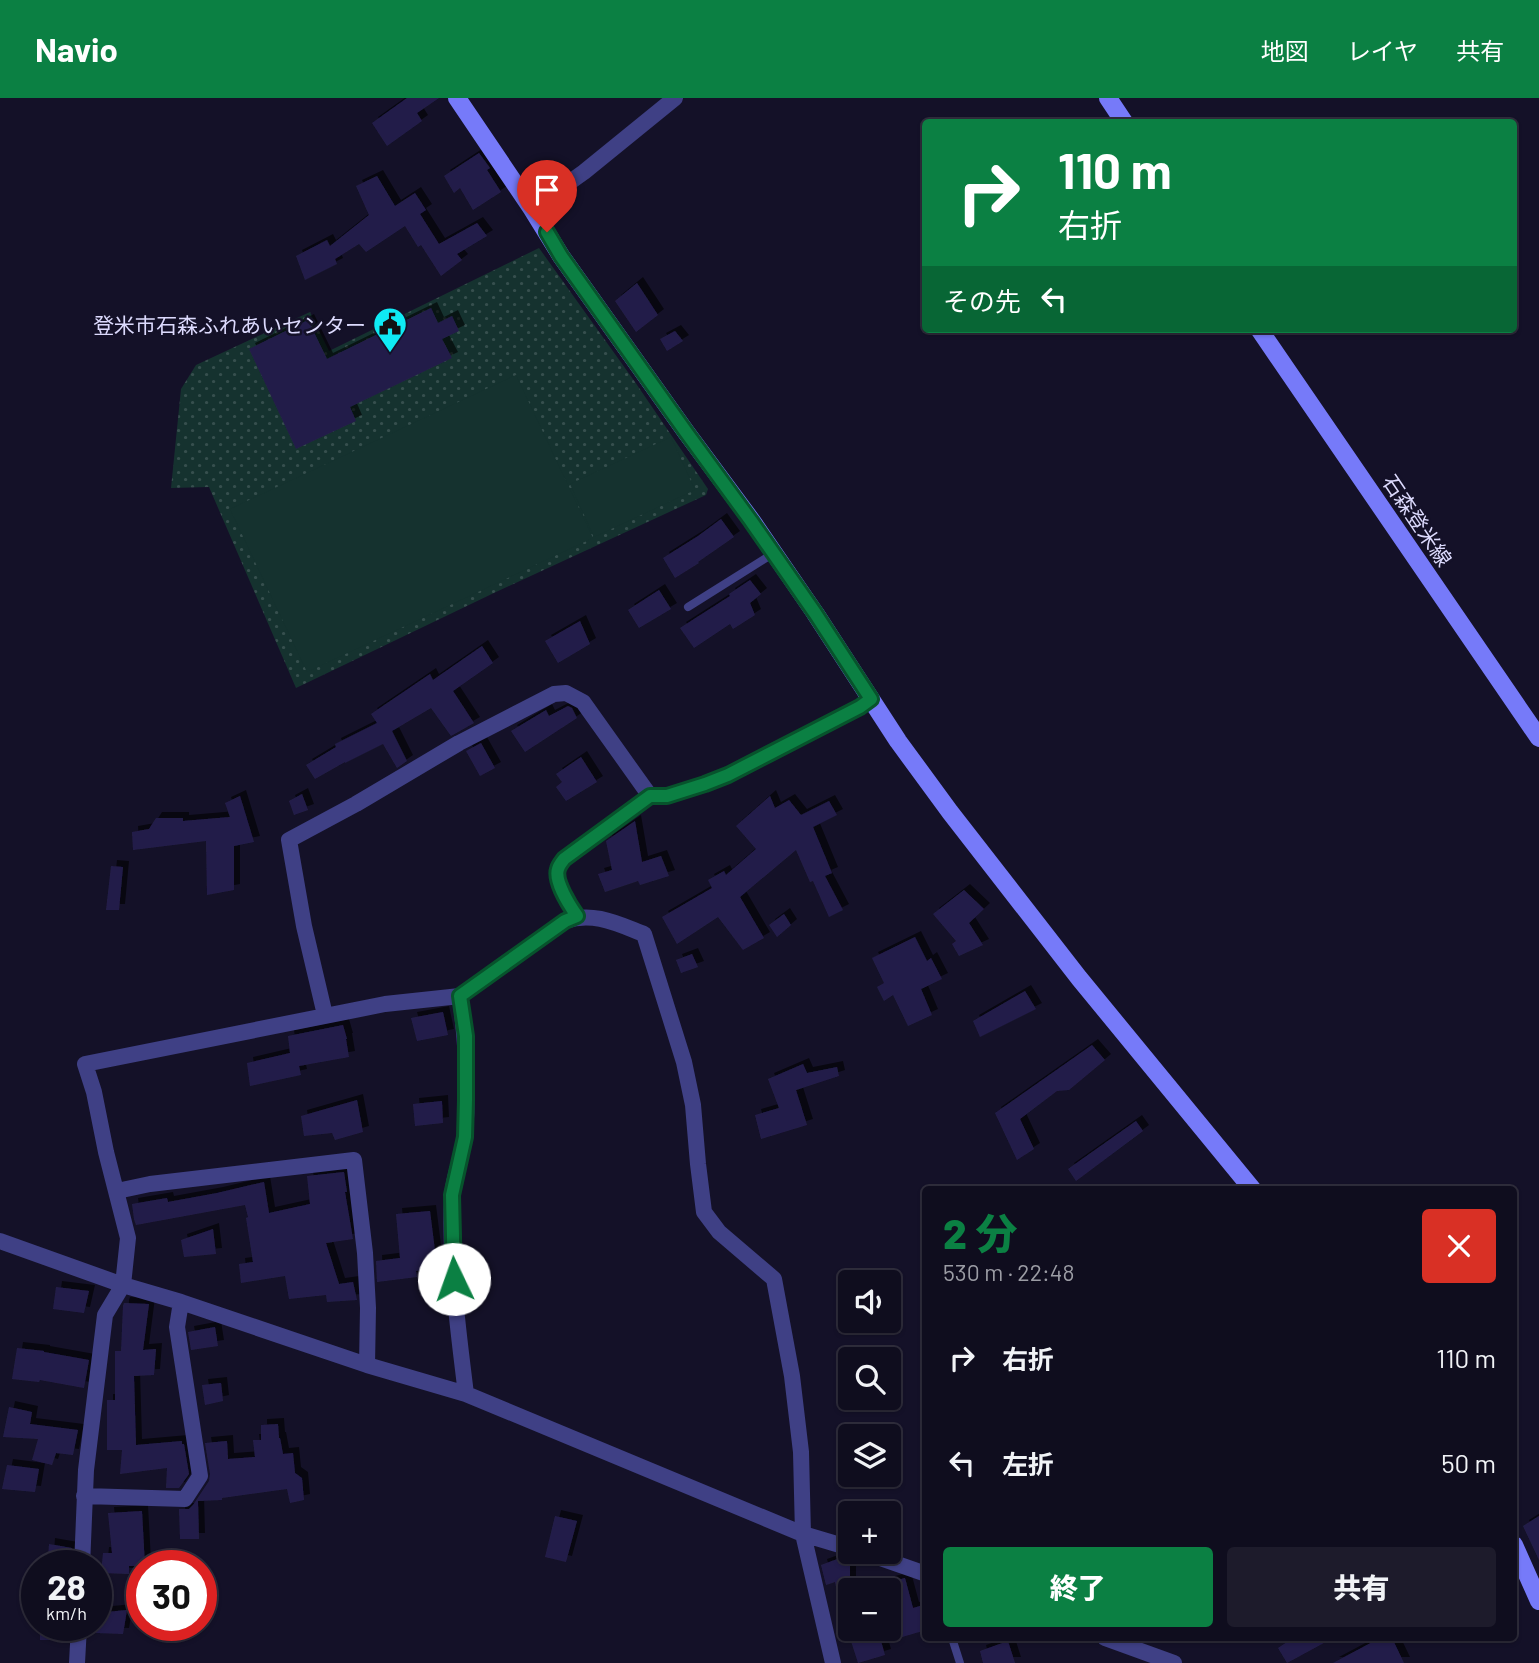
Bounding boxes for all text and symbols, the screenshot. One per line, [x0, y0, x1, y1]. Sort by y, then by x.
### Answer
text: Navio [35, 29, 118, 69]
text: 地図 [1261, 36, 1309, 65]
text: レイヤ [1347, 36, 1418, 65]
text: 共有 [1456, 36, 1504, 65]
text: 110 m [1058, 140, 1172, 199]
icon: right [943, 147, 1034, 238]
pin [517, 160, 577, 232]
icon: arrive [528, 171, 566, 209]
text: 右折 [1058, 205, 1122, 243]
icon: left [1035, 280, 1073, 318]
text: その先 [943, 285, 1021, 316]
public building icon: 登米市石森ふれあいセンター [371, 305, 409, 354]
place label: 登米市石森ふれあいセンター [93, 312, 366, 337]
street label: 石森登米線 [1378, 469, 1458, 571]
text: 2 分 [943, 1207, 1017, 1257]
button: close [1422, 1209, 1496, 1283]
position arrow [417, 1242, 491, 1316]
text: 530 m · 22:48 [943, 1258, 1074, 1286]
map controls [838, 1270, 901, 1641]
button: sound [838, 1270, 901, 1333]
icon: right [943, 1339, 981, 1377]
text: 110 m [1436, 1342, 1496, 1373]
text: 右折 [1002, 1343, 1054, 1374]
button: search [838, 1347, 901, 1410]
button: layers [838, 1424, 901, 1487]
icon: left [943, 1444, 981, 1482]
text: 50 m [1441, 1447, 1496, 1478]
text: 左折 [1002, 1448, 1054, 1479]
button: + [838, 1501, 901, 1564]
button: 終了 [943, 1547, 1213, 1627]
button: 共有 [1227, 1547, 1496, 1627]
speed limit sign: 30 [126, 1550, 217, 1641]
text: 28 [47, 1565, 86, 1607]
button: − [838, 1578, 901, 1641]
text: km/h [46, 1602, 87, 1624]

